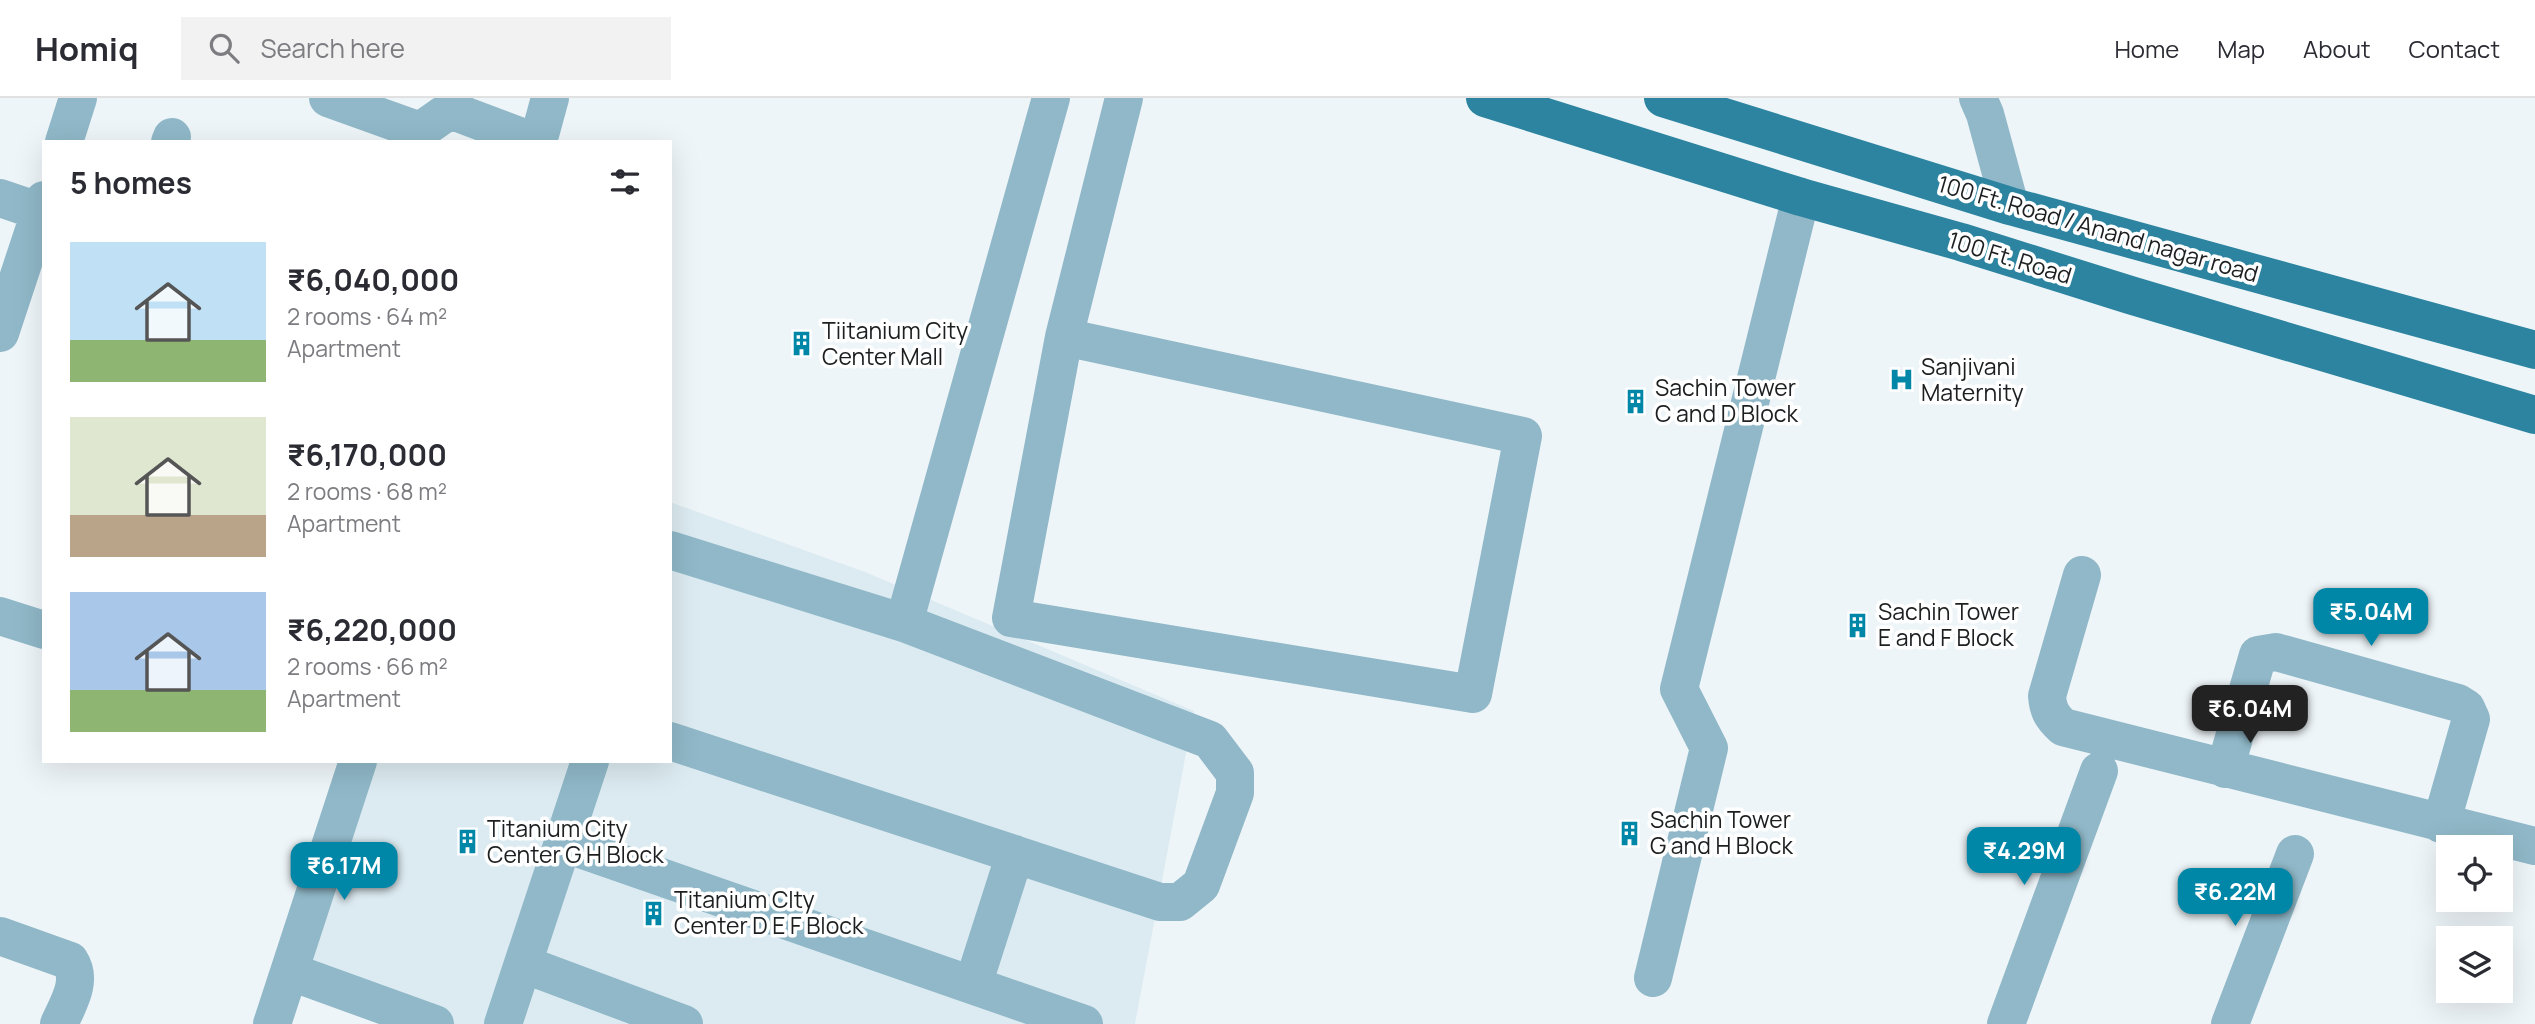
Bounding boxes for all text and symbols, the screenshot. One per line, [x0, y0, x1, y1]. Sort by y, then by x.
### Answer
search box [181, 17, 671, 80]
text: Homiq [35, 26, 139, 71]
icon: search [205, 29, 243, 67]
text: Search here [261, 30, 405, 66]
text: Home [2114, 32, 2179, 65]
text: Map [2217, 32, 2265, 65]
text: About [2303, 32, 2371, 65]
text: Contact [2409, 32, 2500, 65]
text: 5 homes [70, 162, 192, 203]
icon: filters [606, 163, 644, 201]
street label: 100 Ft. Road / Anand nagar road [1935, 170, 2261, 288]
street label: 100 Ft. Road [1945, 226, 2075, 290]
text: ₹6,040,000 [287, 259, 459, 300]
icon: home [126, 270, 210, 354]
text: 2 rooms · 64 m² [287, 300, 447, 332]
place label: Tiitanium City Center Mall [822, 314, 968, 372]
building icon: Tiitanium City Center Mall [788, 330, 816, 358]
text: Apartment [287, 332, 401, 364]
place label: Sanjivani Maternity [1921, 350, 2024, 408]
hospital icon: Sanjivani Maternity [1887, 366, 1915, 394]
place label: Sachin Tower C and D Block [1655, 371, 1798, 429]
building icon: Sachin Tower C and D Block [1621, 387, 1649, 415]
text: ₹6,170,000 [287, 434, 447, 475]
icon: home [126, 445, 210, 529]
text: 2 rooms · 68 m² [287, 475, 447, 507]
text: Apartment [287, 507, 401, 539]
pin: ₹5.04M [2314, 588, 2428, 648]
place label: Sachin Tower E and F Block [1878, 595, 2019, 653]
text: ₹5.04M [2329, 595, 2413, 627]
text: ₹6,220,000 [287, 609, 457, 650]
building icon: Sachin Tower E and F Block [1844, 611, 1872, 639]
icon: home [126, 620, 210, 704]
text: 2 rooms · 66 m² [287, 650, 448, 682]
text: Apartment [287, 682, 401, 714]
pin: ₹6.04M [2193, 686, 2307, 745]
text: ₹6.04M [2208, 692, 2292, 724]
place label: Sachin Tower G and H Block [1650, 803, 1794, 861]
place label: Titanium City Center G H Block [487, 812, 664, 870]
building icon: Sachin Tower G and H Block [1616, 819, 1644, 847]
building icon: Titanium City Center G H Block [453, 828, 481, 856]
pin: ₹4.29M [1967, 828, 2081, 887]
text: ₹4.29M [1983, 834, 2065, 866]
map controls [2436, 835, 2513, 1003]
button: locate [2436, 835, 2513, 912]
pin: ₹6.17M [287, 842, 401, 902]
text: ₹6.17M [307, 849, 381, 881]
pin: ₹6.22M [2178, 868, 2292, 928]
text: ₹6.22M [2194, 875, 2276, 907]
place label: Titanium CIty Center D E F Block [674, 883, 864, 941]
building icon: Titanium CIty Center D E F Block [640, 899, 668, 927]
button: layers [2436, 926, 2513, 1003]

